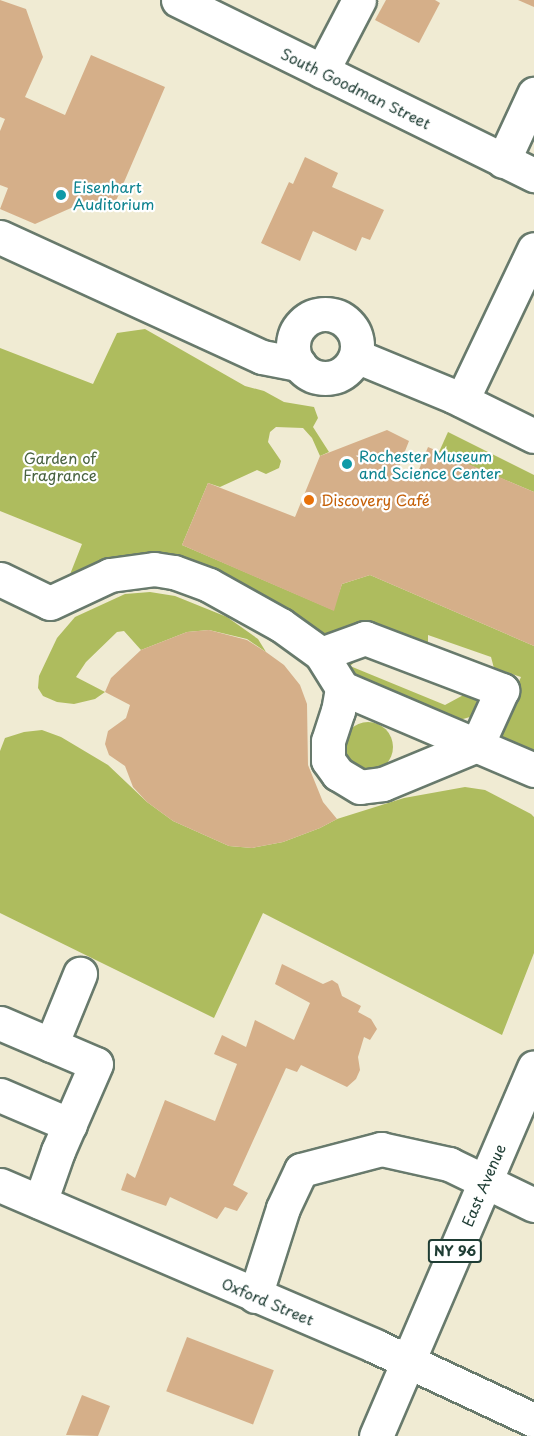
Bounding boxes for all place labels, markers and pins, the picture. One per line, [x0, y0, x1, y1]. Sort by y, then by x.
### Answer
place label: Eisenhart Auditorium [73, 177, 154, 212]
marker: Eisenhart Auditorium [54, 188, 68, 202]
place label: Rochester Museum and Science Center [359, 446, 501, 481]
marker: Rochester Museum and Science Center [340, 457, 354, 471]
place label: Discovery Café [321, 491, 430, 509]
marker: Discovery Café [302, 493, 316, 507]

